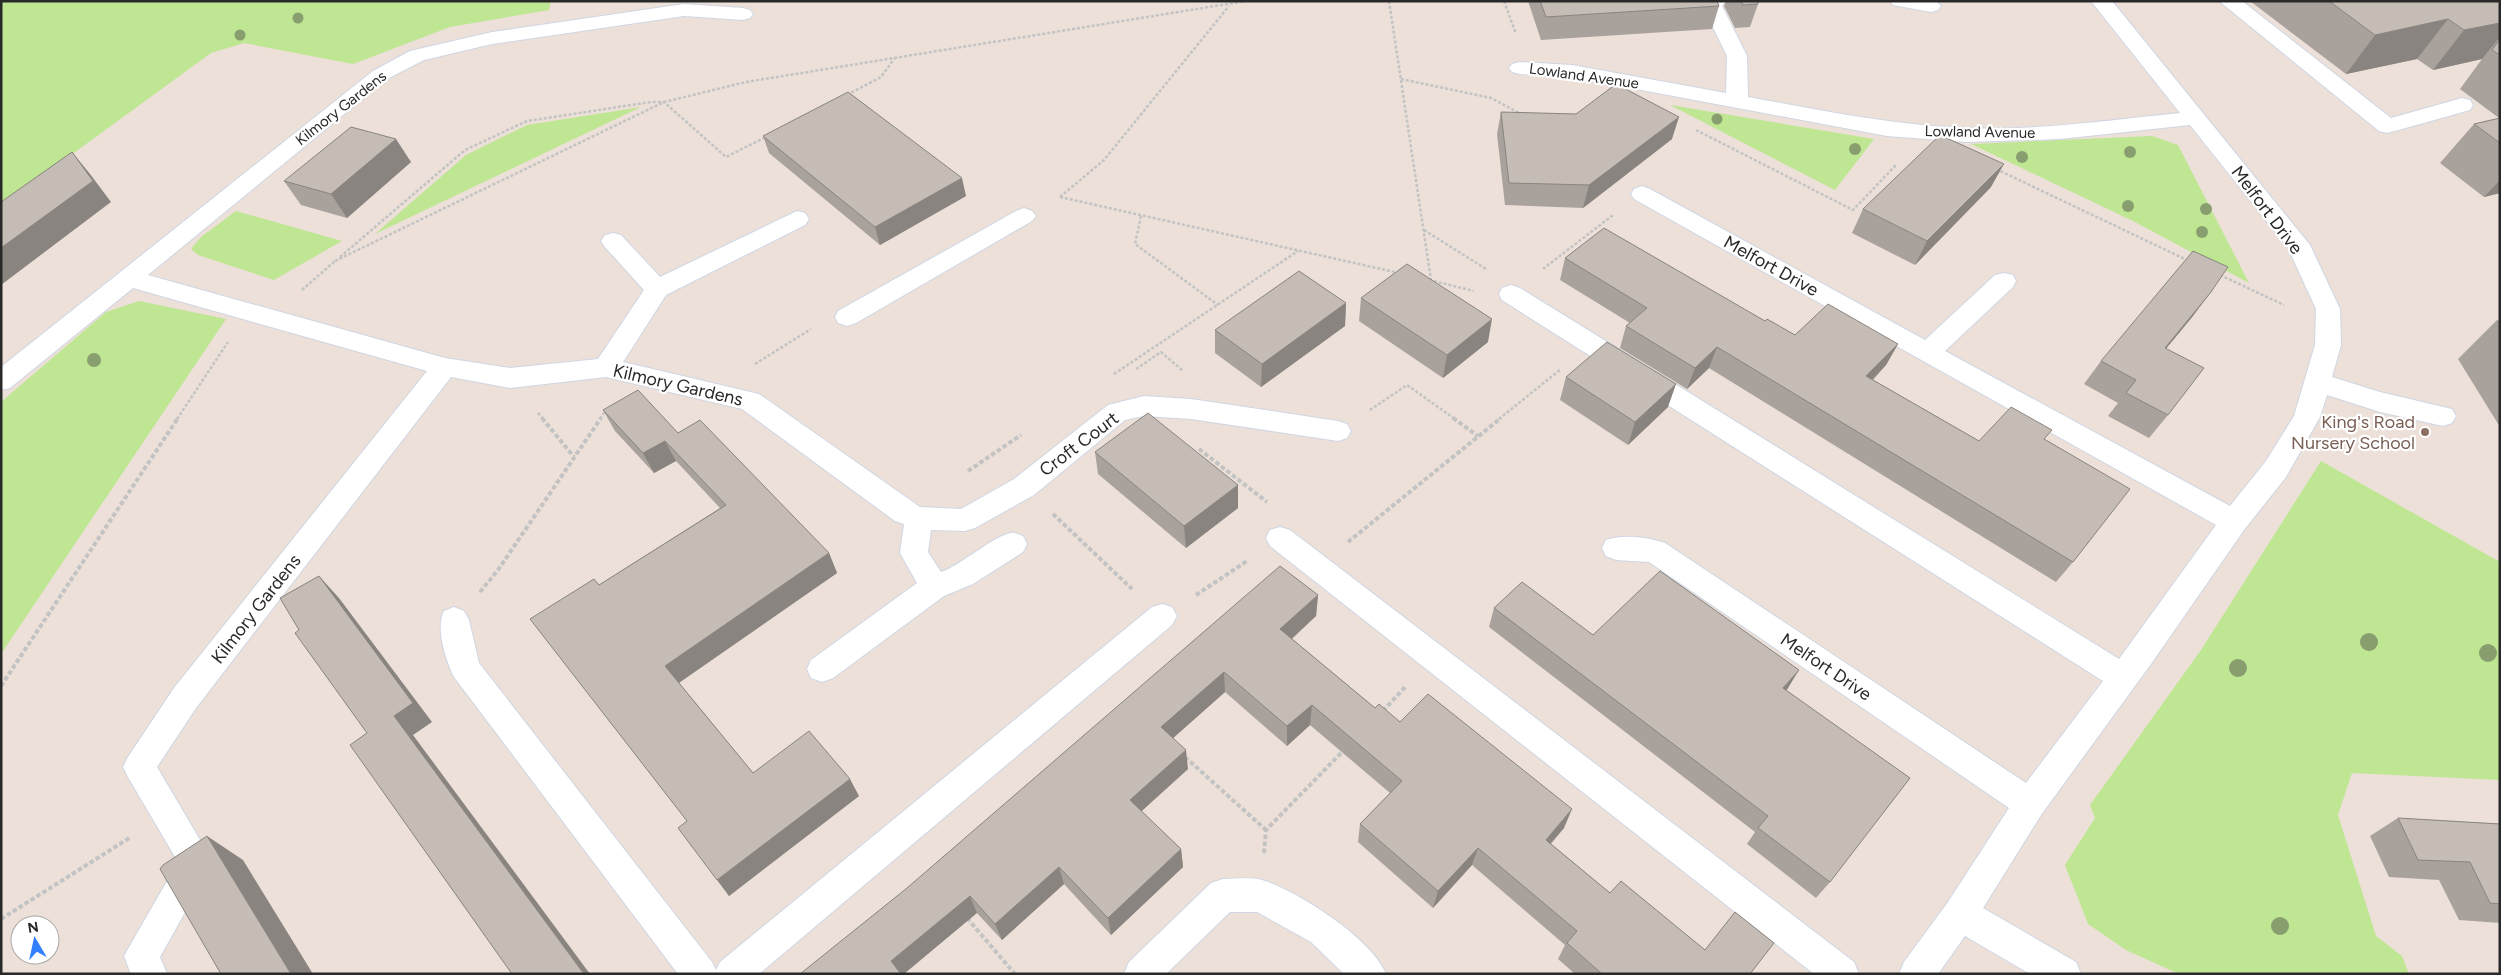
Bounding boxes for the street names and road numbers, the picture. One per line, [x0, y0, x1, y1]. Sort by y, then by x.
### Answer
street label: Lowland Avenue [1528, 59, 1640, 93]
street label: Kilmory Gardens [292, 67, 390, 149]
street label: Lowland Avenue [1925, 122, 2035, 142]
street label: Melfort Drive [2227, 161, 2307, 259]
street label: Melfort Drive [1720, 231, 1822, 301]
street label: Kilmory Gardens [611, 359, 745, 411]
street label: Croft Court [1035, 407, 1123, 481]
street label: Kilmory Gardens [207, 550, 305, 668]
street label: Melfort Drive [1776, 629, 1876, 706]

